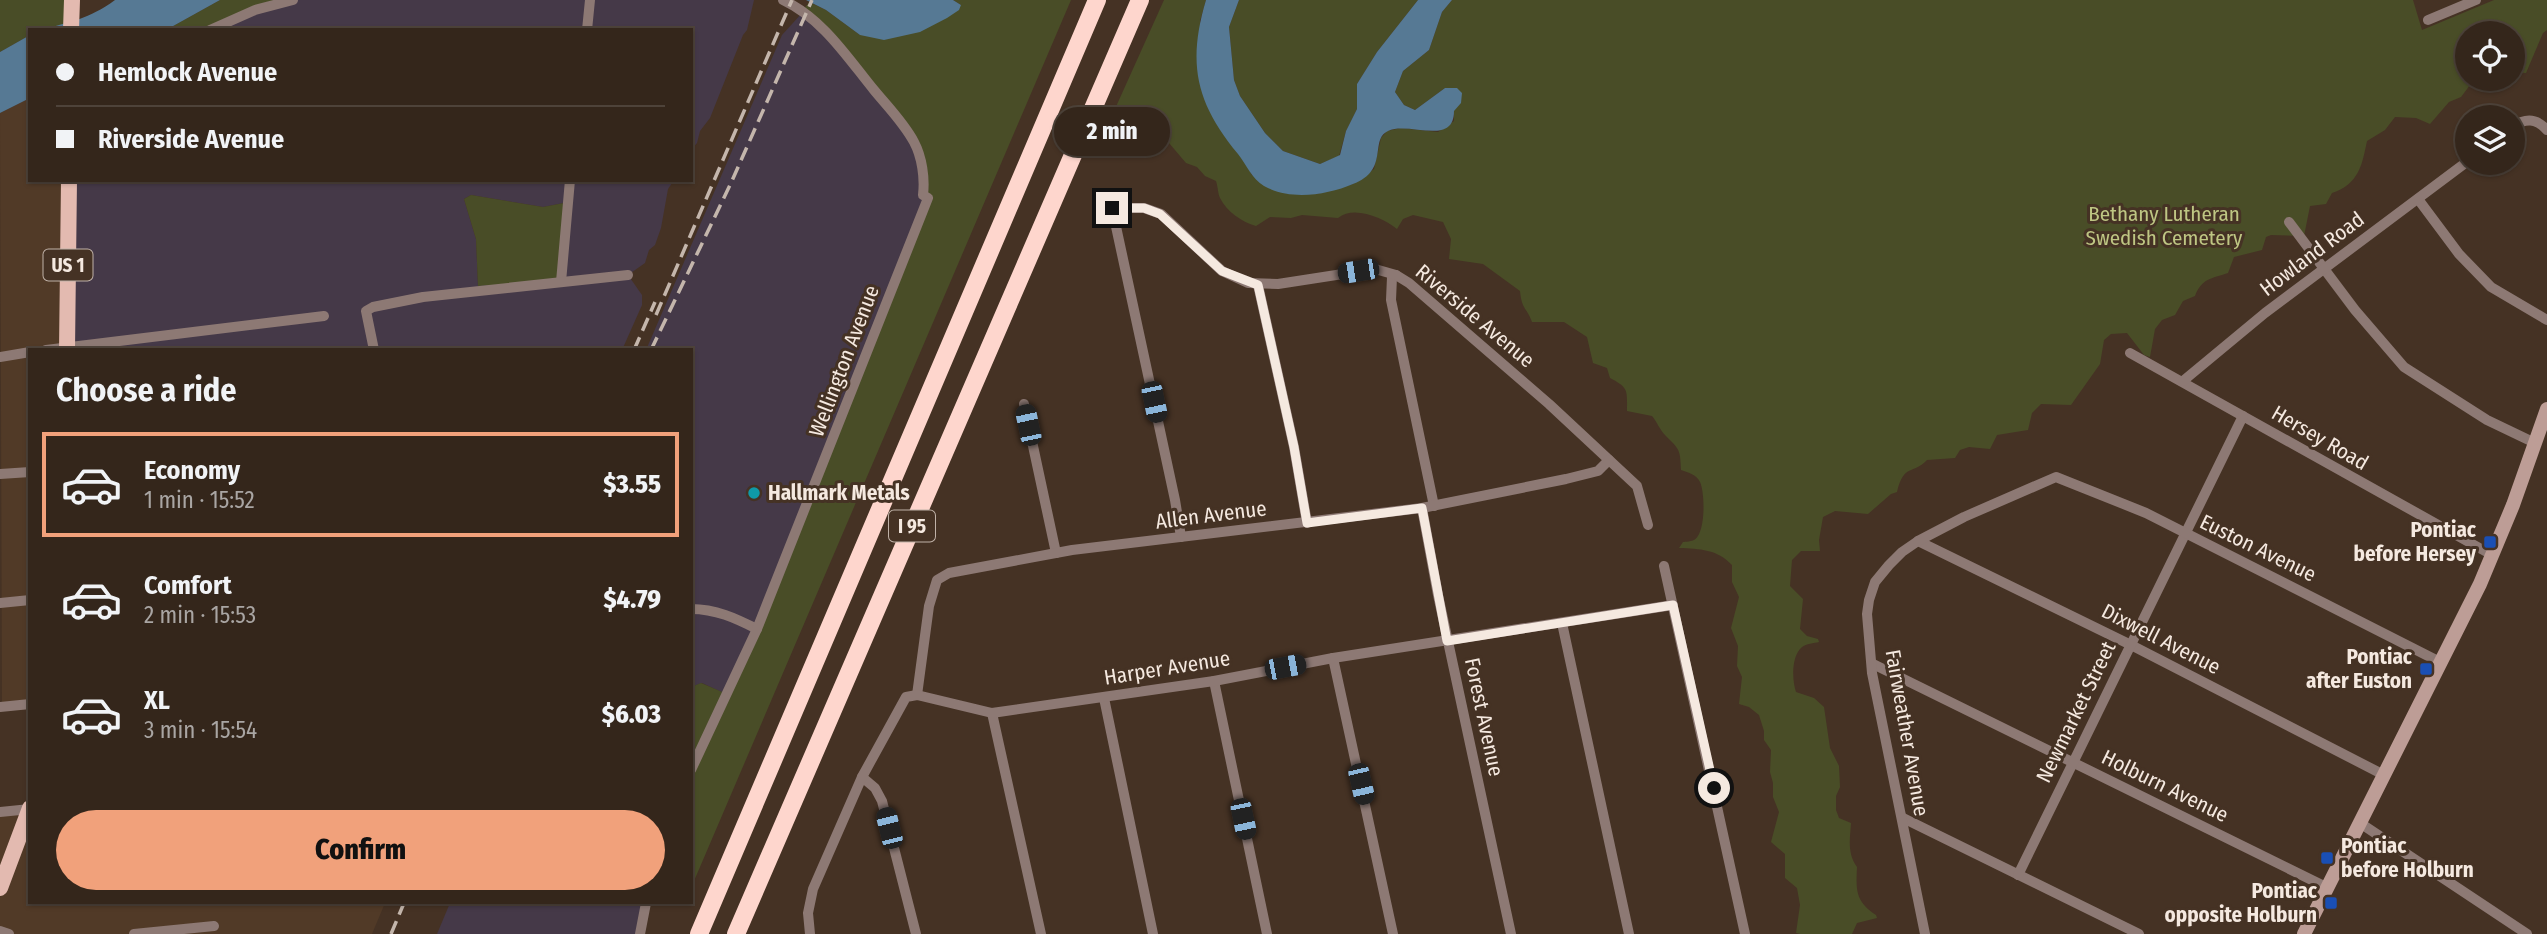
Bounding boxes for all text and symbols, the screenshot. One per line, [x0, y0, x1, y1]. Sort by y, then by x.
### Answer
map controls [2455, 21, 2525, 175]
button: locate [2455, 21, 2525, 91]
text: Hemlock Avenue [98, 57, 277, 88]
button: layers [2455, 105, 2525, 175]
callout: 2 min [1054, 106, 1170, 156]
text: 2 min [1087, 117, 1137, 145]
text: Riverside Avenue [98, 124, 284, 155]
route end [1096, 192, 1128, 224]
park label: Bethany Lutheran Swedish Cemetery [2086, 201, 2243, 251]
street label: Howland Road [2255, 206, 2369, 302]
road number: US 1 [43, 249, 92, 280]
car [1336, 257, 1381, 285]
street label: Riverside Avenue [1410, 259, 1540, 373]
street label: Wellington Avenue [803, 282, 885, 440]
text: Choose a ride [56, 371, 237, 409]
car [1140, 379, 1169, 425]
street label: Hersey Road [2267, 400, 2373, 476]
car [1014, 402, 1043, 448]
icon: car [60, 453, 123, 516]
text: Economy [144, 455, 240, 486]
text: $3.55 [603, 469, 661, 500]
place label: Hallmark Metals [768, 480, 910, 506]
marker: Hallmark Metals [746, 485, 762, 501]
text: 1 min · 15:52 [144, 486, 255, 514]
street label: Allen Avenue [1154, 495, 1268, 535]
street label: Euston Avenue [2196, 509, 2320, 587]
road number: I 95 [889, 510, 935, 541]
place label: Pontiac before Hersey [2353, 517, 2477, 567]
marker: Pontiac before Hersey [2482, 534, 2498, 550]
icon: car [60, 568, 123, 631]
text: Comfort [144, 570, 232, 601]
text: $4.79 [603, 584, 661, 615]
street label: Dixwell Avenue [2097, 598, 2225, 680]
text: 2 min · 15:53 [144, 601, 256, 629]
street label: Newmarket Street [2031, 637, 2122, 787]
place label: Pontiac after Euston [2306, 644, 2413, 694]
street label: Harper Avenue [1102, 645, 1232, 691]
street label: Fairweather Avenue [1880, 648, 1934, 818]
car [1263, 653, 1308, 681]
street label: Forest Avenue [1459, 655, 1509, 779]
marker: Pontiac after Euston [2418, 661, 2434, 677]
icon: car [60, 683, 123, 746]
text: XL [144, 685, 170, 716]
text: $6.03 [602, 699, 661, 730]
text: 3 min · 15:54 [144, 716, 257, 744]
street label: Holburn Avenue [2097, 744, 2233, 828]
car [1347, 761, 1376, 807]
route start [1698, 772, 1730, 804]
car [1229, 796, 1258, 842]
car [874, 805, 905, 851]
button: Confirm [56, 810, 665, 890]
place label: Pontiac before Holburn [2341, 833, 2474, 883]
marker: Pontiac before Holburn [2319, 850, 2335, 866]
place label: Pontiac opposite Holburn [2165, 878, 2318, 928]
marker: Pontiac opposite Holburn [2323, 895, 2339, 911]

